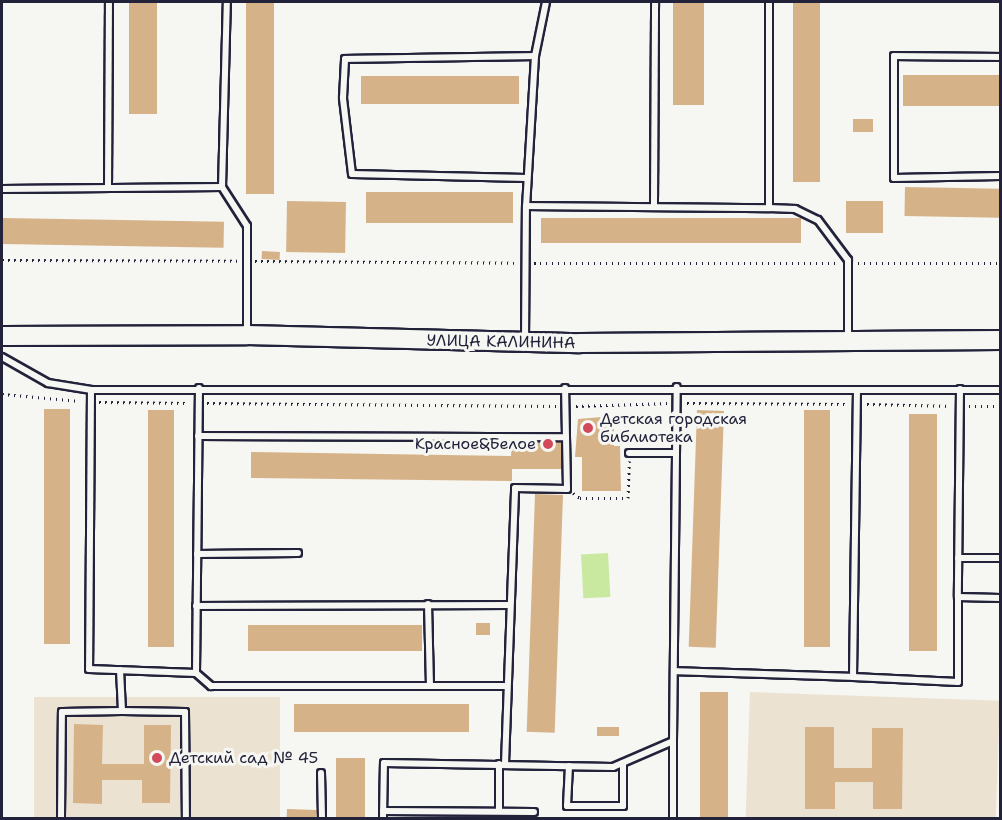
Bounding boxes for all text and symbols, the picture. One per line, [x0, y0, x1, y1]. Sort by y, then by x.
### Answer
street label: УЛИЦА КАЛИНИНА [426, 331, 576, 353]
place label: Детская городская библиотека [600, 409, 747, 447]
marker: Детская городская библиотека [581, 421, 595, 435]
place label: Красное&Белое [415, 434, 536, 454]
marker: Красное&Белое [541, 437, 555, 451]
place label: Детский сад № 45 [169, 748, 318, 768]
marker: Детский сад № 45 [150, 751, 164, 765]

